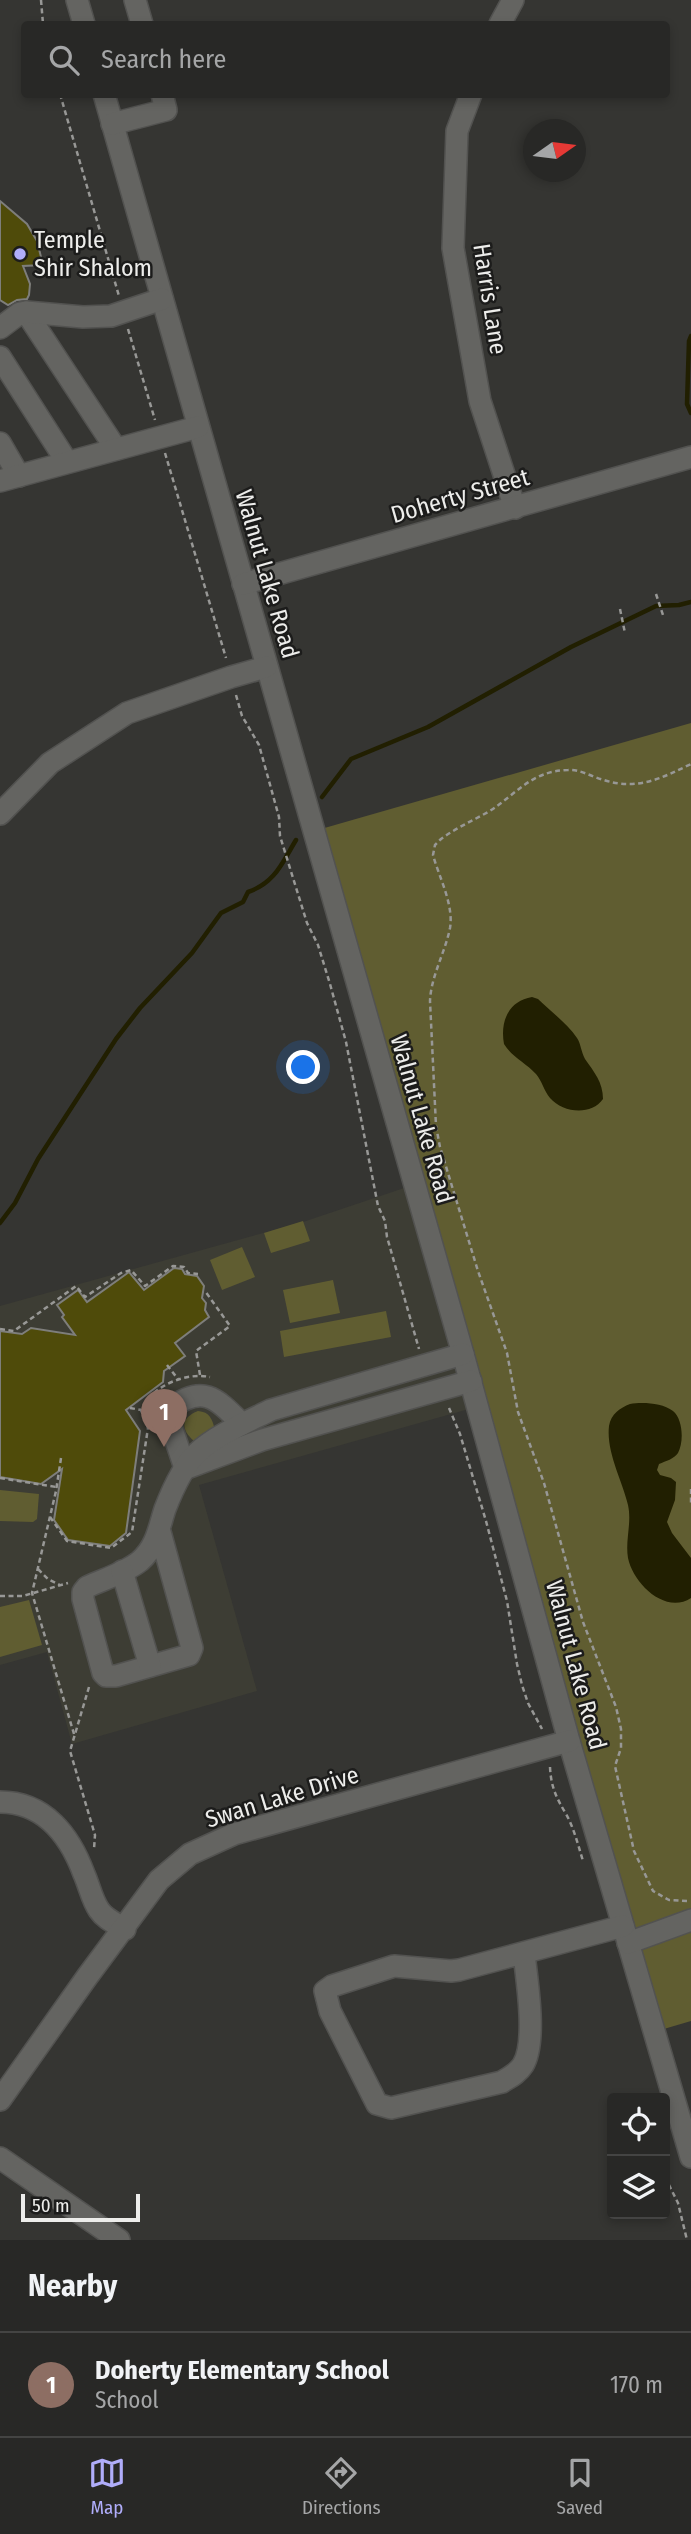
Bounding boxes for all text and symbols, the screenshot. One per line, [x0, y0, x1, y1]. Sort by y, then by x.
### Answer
search box [21, 21, 670, 98]
icon: search [45, 41, 83, 79]
text: Search here [101, 44, 226, 75]
north arrow [523, 119, 586, 182]
place label: Temple Shir Shalom [34, 226, 152, 282]
street label: Harris Lane [467, 242, 513, 356]
marker: Temple Shir Shalom [12, 246, 28, 262]
street label: Doherty Street [388, 463, 533, 529]
street label: Walnut Lake Road [230, 486, 304, 662]
street label: Walnut Lake Road [385, 1031, 459, 1207]
your location [286, 1050, 320, 1084]
pin: 1 [141, 1389, 187, 1447]
street label: Walnut Lake Road [540, 1577, 612, 1753]
street label: Swan Lake Drive [202, 1760, 362, 1834]
map controls [607, 2093, 670, 2219]
button: locate [607, 2093, 670, 2156]
button: layers [607, 2156, 670, 2219]
scale bar [21, 2191, 140, 2223]
text: 50 m [32, 2194, 70, 2217]
text: Nearby [28, 2268, 117, 2304]
text: Doherty Elementary School [95, 2355, 389, 2386]
text: 1 [46, 2371, 56, 2399]
text: 170 m [610, 2371, 663, 2399]
text: School [95, 2386, 159, 2414]
tab: Map [88, 2454, 126, 2519]
tab: Directions [302, 2454, 381, 2519]
tab: Saved [557, 2454, 603, 2519]

